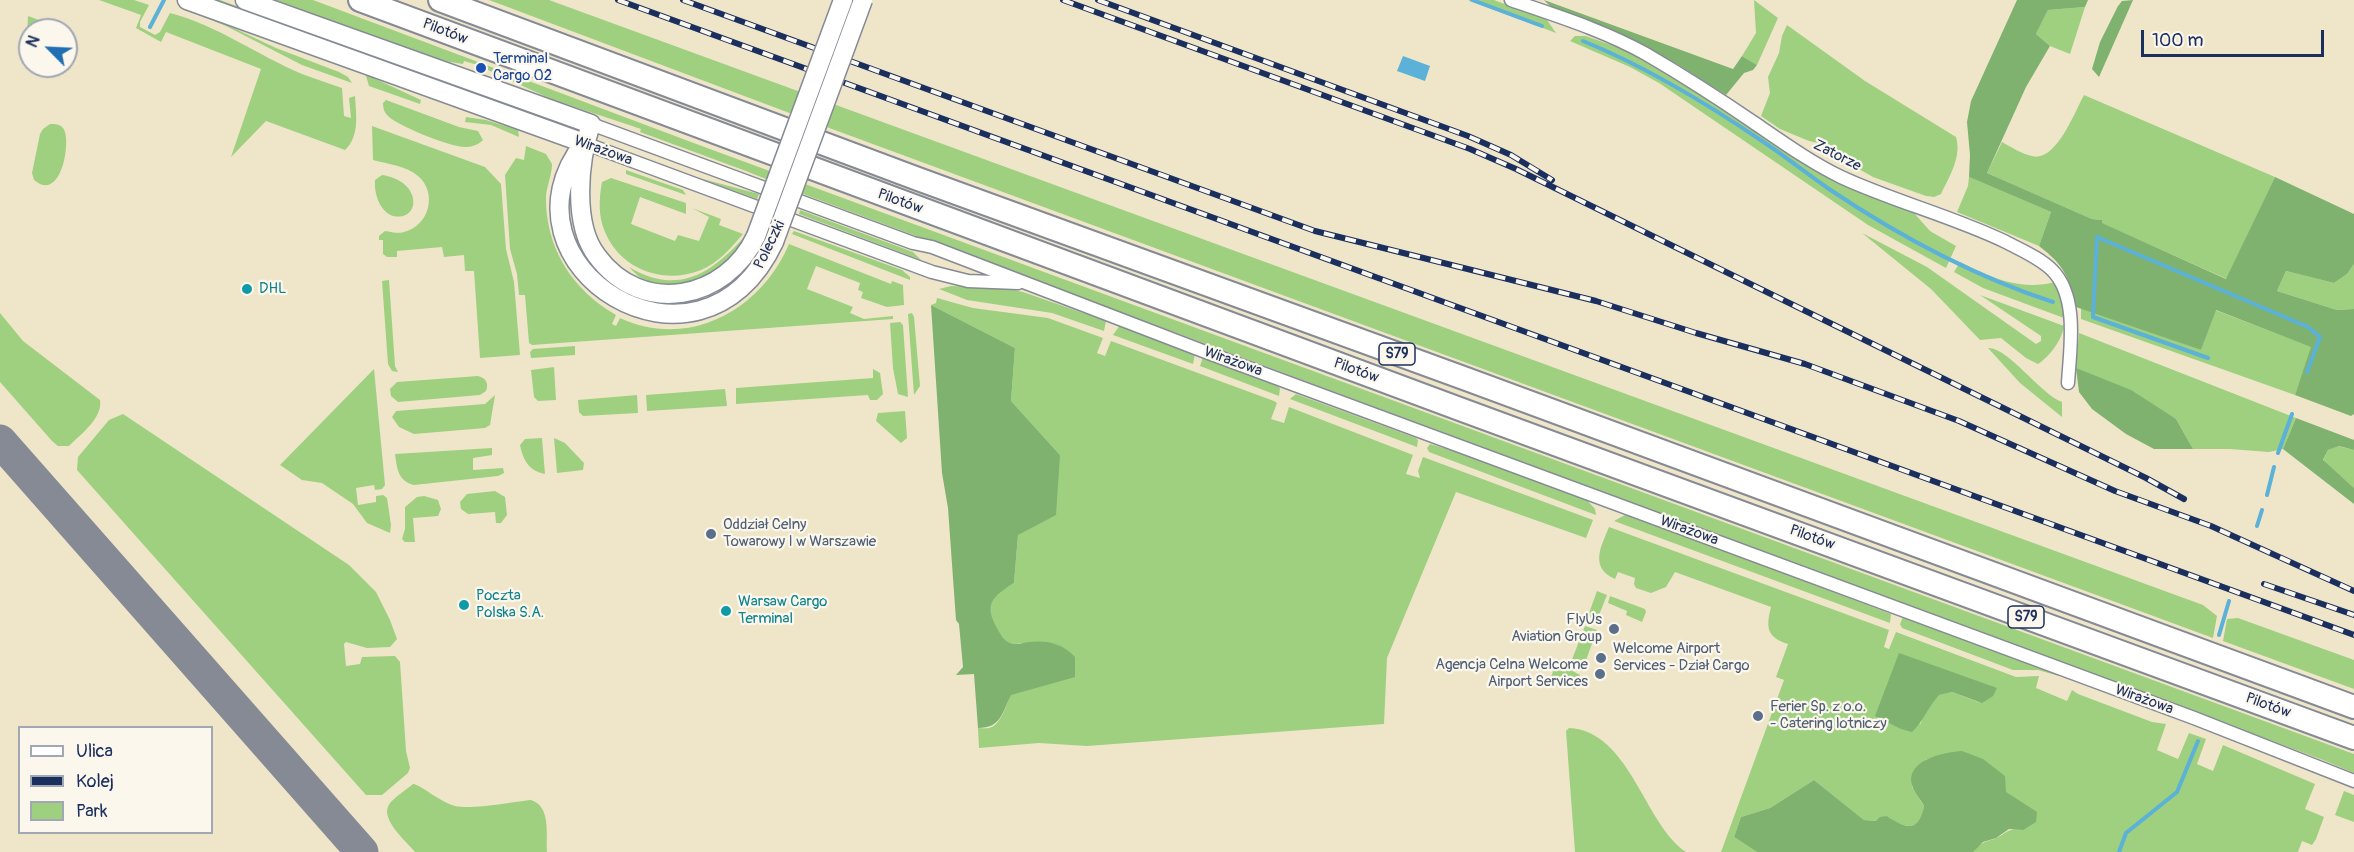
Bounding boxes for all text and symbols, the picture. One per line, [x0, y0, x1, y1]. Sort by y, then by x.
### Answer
street label: Pilotów [420, 15, 470, 49]
north arrow [18, 18, 78, 78]
scale bar [2144, 18, 2327, 56]
text: 100 m [2152, 29, 2204, 52]
text: N [22, 32, 45, 51]
place label: Terminal Cargo 02 [493, 50, 552, 85]
marker: Terminal Cargo 02 [474, 61, 488, 75]
street label: Wirażowa [571, 132, 635, 170]
street label: Zatorze [1810, 136, 1864, 176]
street label: Pilotów [875, 186, 925, 218]
street label: Poleczki [751, 218, 789, 272]
place label: DHL [259, 280, 286, 298]
marker: DHL [240, 282, 254, 296]
street label: Wirażowa [1201, 343, 1265, 381]
road number: S79 [1379, 343, 1415, 365]
street label: Pilotów [1331, 355, 1381, 387]
street label: Wirażowa [1657, 512, 1721, 550]
place label: Oddział Celny Towarowy I w Warszawie [723, 516, 876, 551]
street label: Pilotów [1787, 522, 1837, 554]
marker: Oddział Celny Towarowy I w Warszawie [704, 527, 718, 541]
place label: Poczta Polska S.A. [476, 587, 544, 622]
place label: Warsaw Cargo Terminal [738, 593, 827, 628]
marker: Poczta Polska S.A. [457, 598, 471, 612]
marker: Warsaw Cargo Terminal [719, 604, 733, 618]
road number: S79 [2008, 606, 2044, 628]
place label: FlyUs Aviation Group [1511, 611, 1602, 646]
marker: FlyUs Aviation Group [1607, 622, 1621, 636]
place label: Welcome Airport Services - Dział Cargo [1613, 640, 1750, 675]
marker: Welcome Airport Services - Dział Cargo [1594, 651, 1608, 665]
place label: Agencja Celna Welcome Airport Services [1435, 656, 1588, 691]
marker: Agencja Celna Welcome Airport Services [1593, 667, 1607, 681]
street label: Wirażowa [2112, 681, 2176, 719]
street label: Pilotów [2243, 690, 2293, 722]
place label: Ferier Sp. z o.o. - Catering lotniczy [1770, 698, 1887, 733]
marker: Ferier Sp. z o.o. - Catering lotniczy [1751, 709, 1765, 723]
legend [18, 726, 213, 834]
text: Ulica [76, 740, 113, 763]
text: Kolej [76, 770, 114, 793]
text: Park [76, 800, 108, 823]

